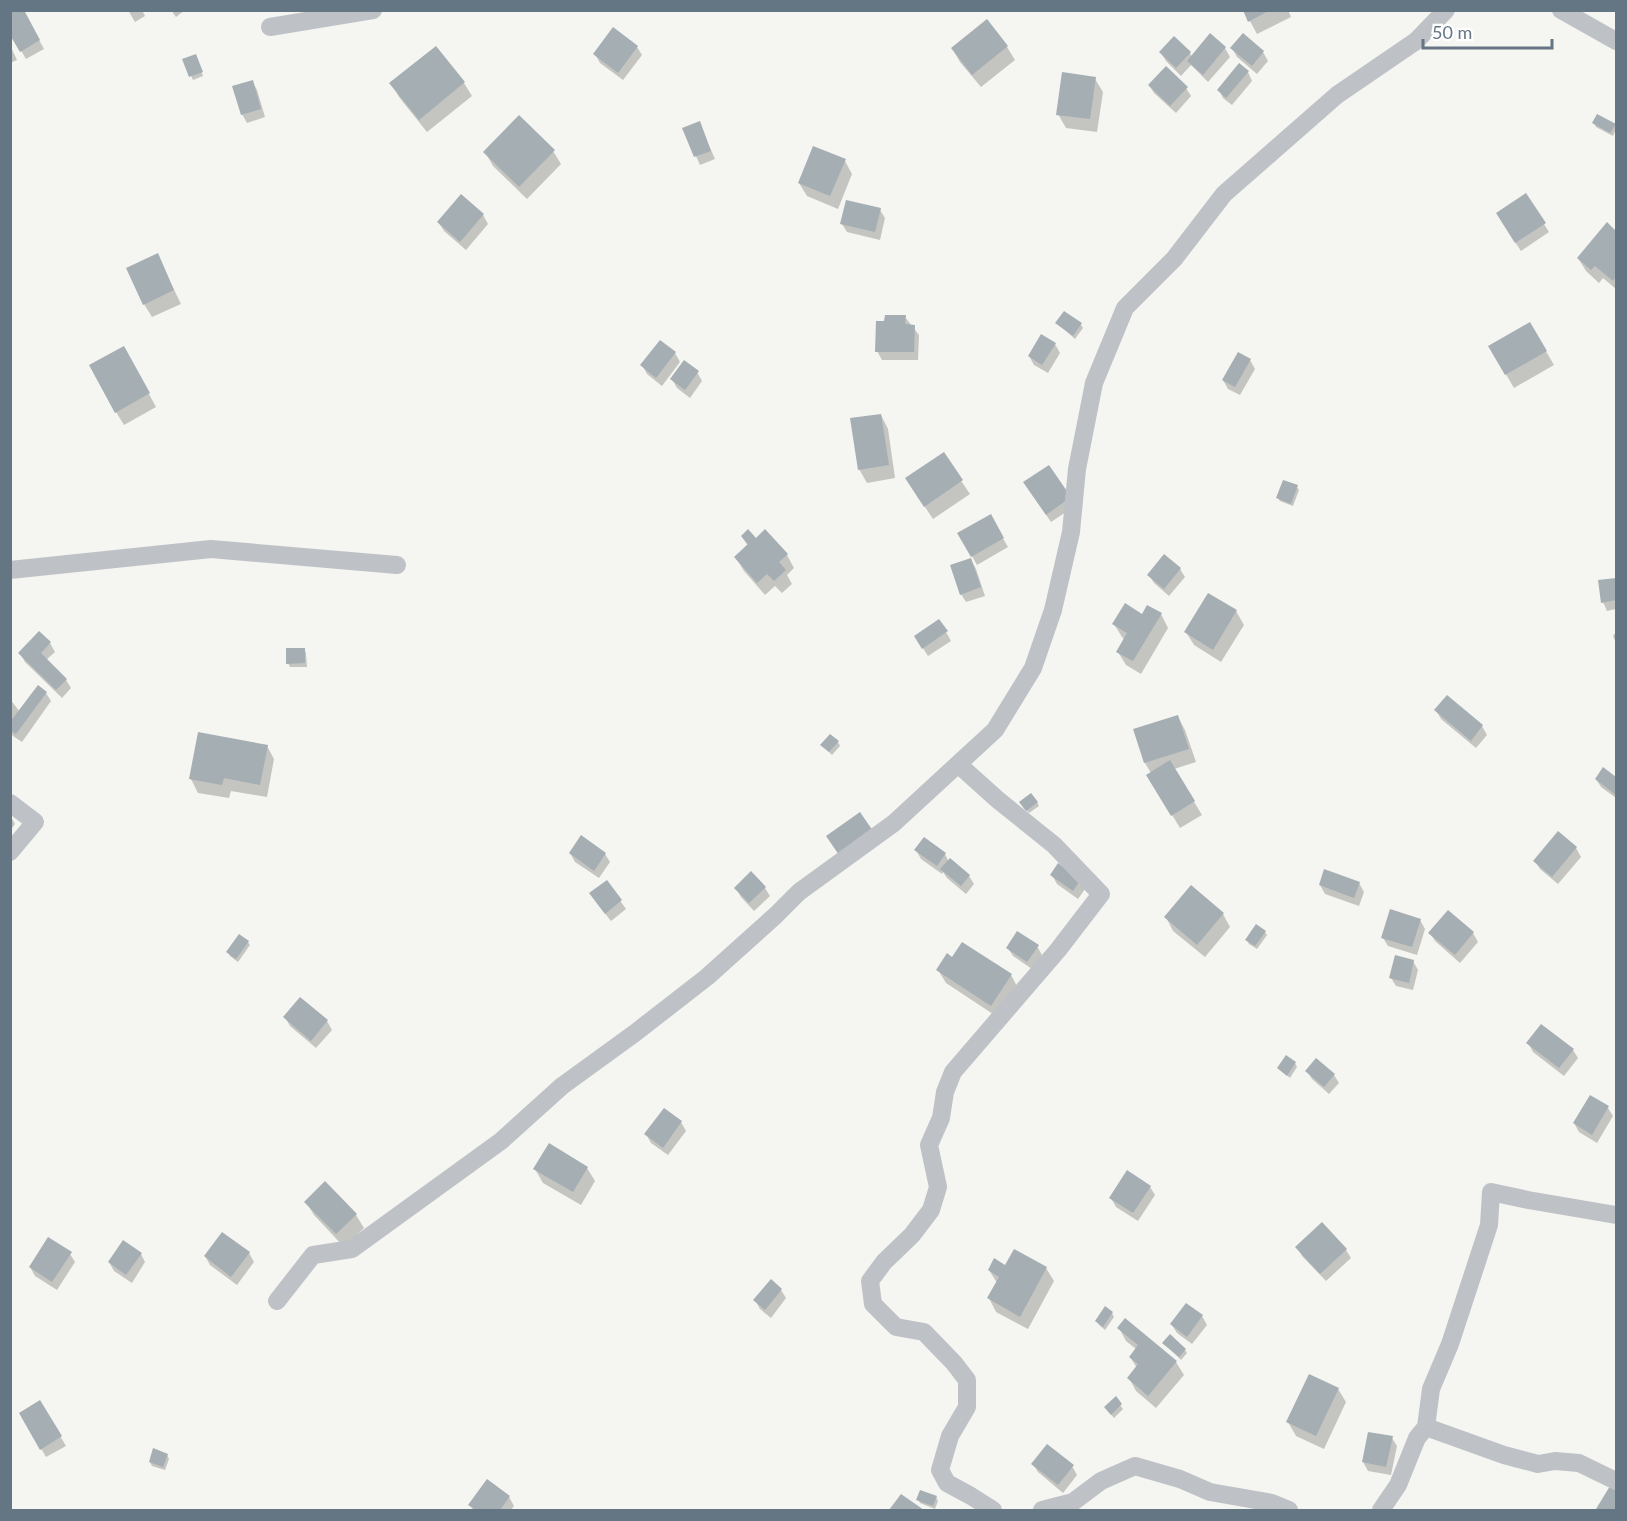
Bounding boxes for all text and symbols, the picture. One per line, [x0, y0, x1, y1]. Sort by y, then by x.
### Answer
scale bar [1423, 12, 1552, 50]
text: 50 m [1432, 21, 1472, 43]

